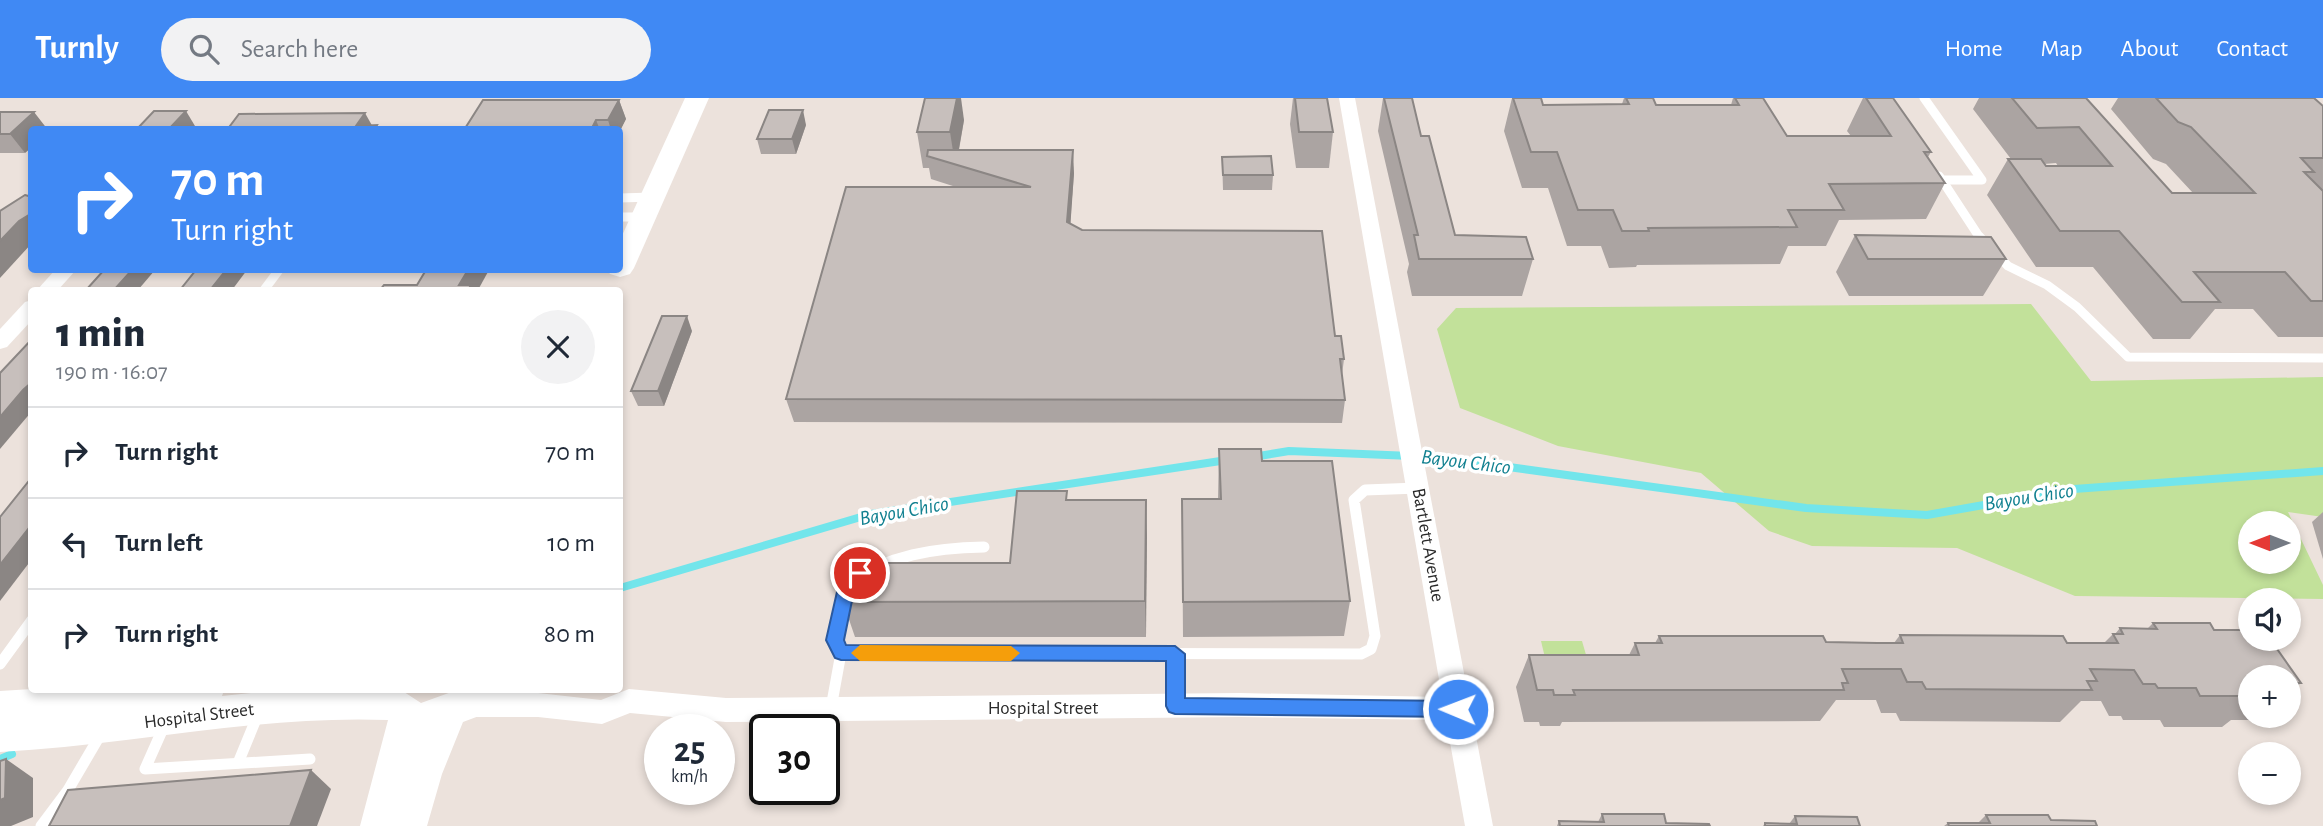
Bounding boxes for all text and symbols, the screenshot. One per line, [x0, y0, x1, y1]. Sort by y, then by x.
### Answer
search box [161, 18, 651, 81]
icon: search [185, 30, 223, 68]
text: Turnly [35, 32, 119, 65]
text: Search here [241, 36, 358, 62]
text: Home [1945, 37, 2003, 61]
text: Map [2041, 37, 2083, 61]
text: About [2121, 37, 2178, 61]
text: Contact [2216, 37, 2288, 61]
icon: right [56, 154, 147, 245]
text: 70 m [171, 156, 265, 205]
text: Turn right [171, 214, 293, 246]
button: close [521, 310, 595, 384]
text: 1 min [56, 312, 145, 354]
text: 190 m · 16:07 [56, 361, 168, 384]
icon: right [56, 434, 94, 472]
text: Turn right [115, 439, 218, 465]
text: 70 m [545, 439, 595, 465]
water label: Bayou Chico [1420, 446, 1512, 478]
water label: Bayou Chico [1983, 480, 2075, 514]
street label: Bartlett Avenue [1409, 487, 1447, 603]
water label: Bayou Chico [858, 493, 950, 529]
north arrow [2238, 511, 2301, 574]
map controls [2238, 511, 2301, 805]
icon: left [56, 525, 94, 563]
text: Turn left [115, 530, 203, 556]
text: 10 m [547, 530, 595, 556]
pin [830, 543, 890, 603]
icon: arrive [841, 554, 879, 592]
button: sound [2238, 588, 2301, 651]
icon: right [56, 616, 94, 654]
text: Turn right [115, 621, 218, 647]
text: 80 m [544, 621, 595, 647]
button: + [2238, 665, 2301, 728]
position arrow [1421, 672, 1495, 746]
street label: Hospital Street [988, 699, 1098, 718]
street label: Hospital Street [143, 700, 255, 732]
speed limit sign: 30 [749, 714, 840, 805]
text: 25 [674, 733, 705, 768]
button: − [2238, 742, 2301, 805]
text: km/h [671, 768, 708, 786]

